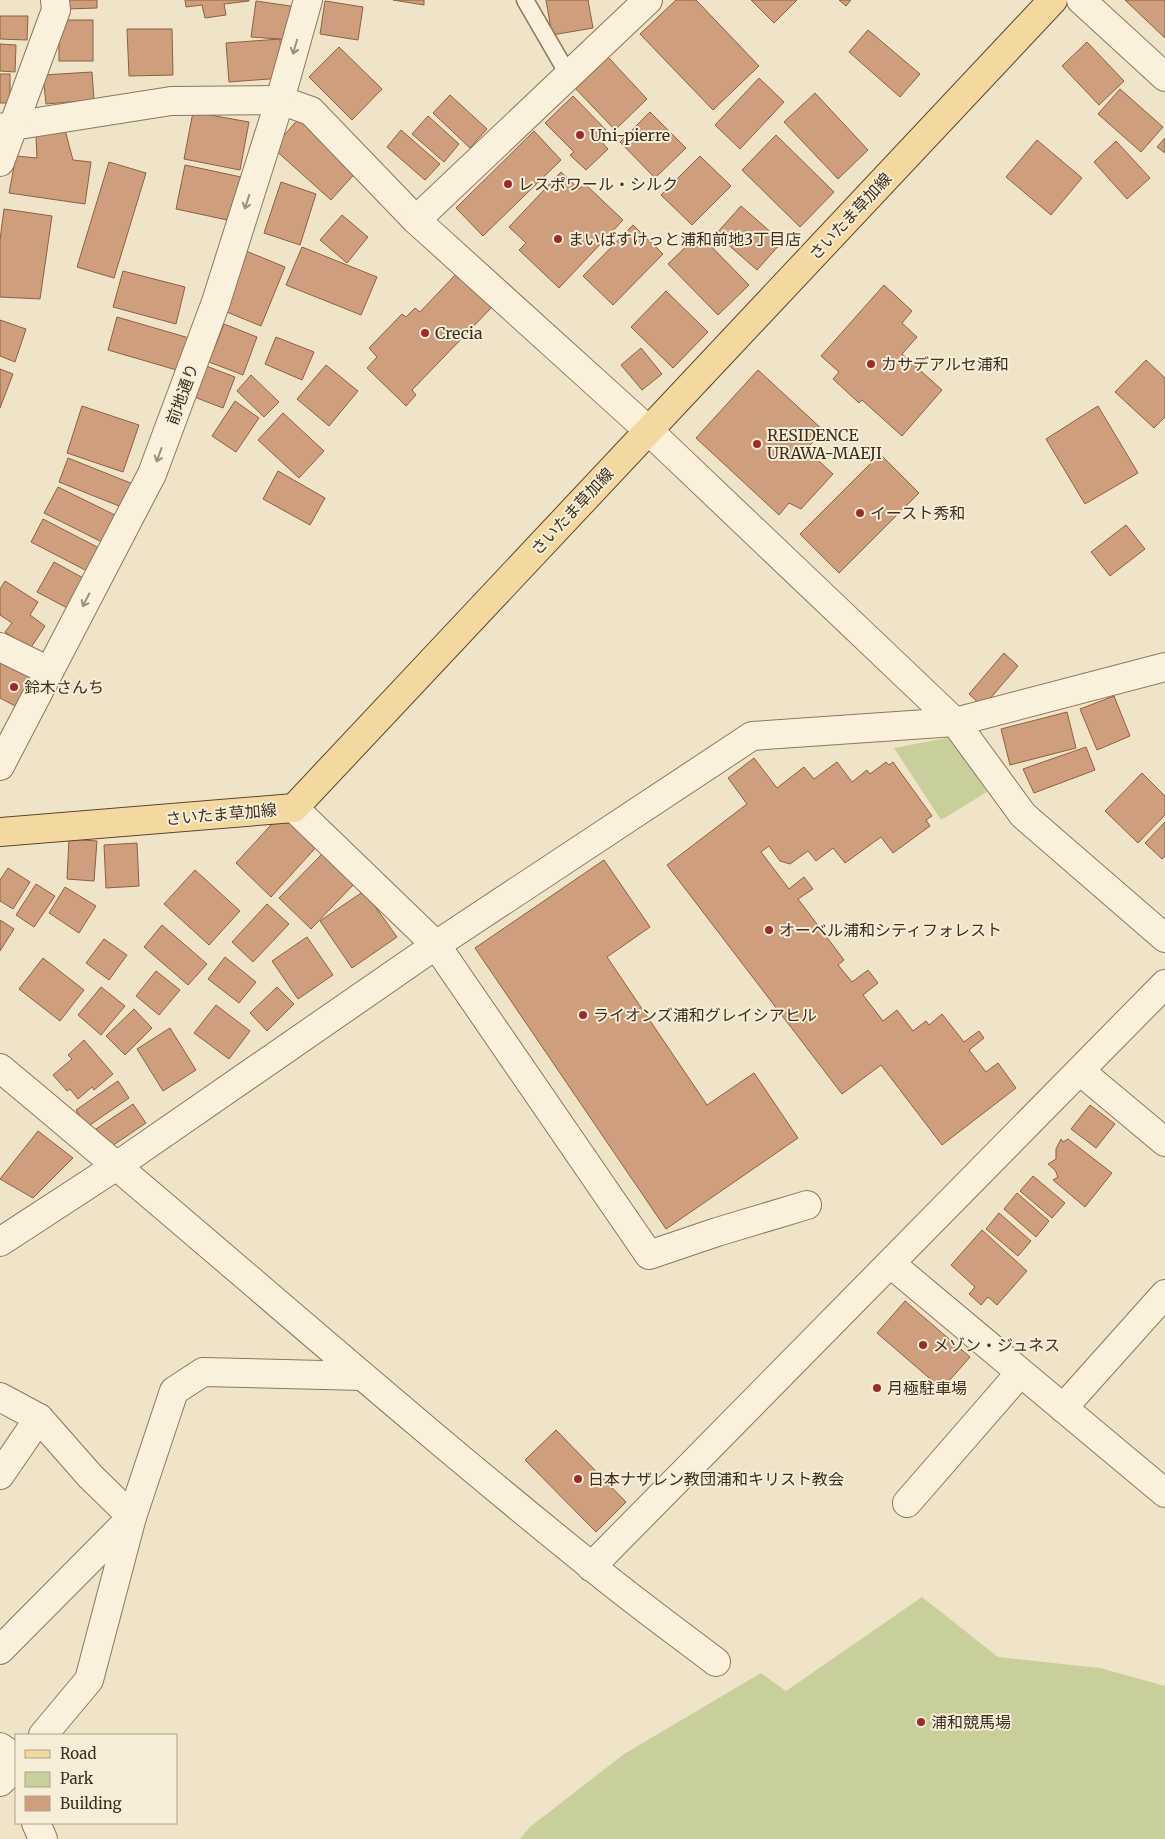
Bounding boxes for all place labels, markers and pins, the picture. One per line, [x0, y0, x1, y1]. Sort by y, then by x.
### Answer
place label: Uni-pierre [590, 125, 670, 145]
marker: Uni-pierre [574, 129, 586, 141]
place label: レスポワール・シルク [518, 174, 678, 194]
marker: レスポワール・シルク [502, 178, 514, 190]
place label: まいばすけっと浦和前地3丁目店 [568, 229, 801, 249]
marker: まいばすけっと浦和前地3丁目店 [552, 233, 564, 245]
place label: Crecia [435, 323, 483, 343]
marker: Crecia [419, 327, 431, 339]
place label: カサデアルセ浦和 [881, 354, 1009, 374]
marker: カサデアルセ浦和 [865, 358, 877, 370]
place label: RESIDENCE URAWA-MAEJI [767, 425, 882, 463]
marker: RESIDENCE URAWA-MAEJI [751, 438, 763, 450]
place label: イースト秀和 [870, 503, 965, 523]
marker: イースト秀和 [854, 507, 866, 519]
place label: 鈴木さんち [24, 677, 104, 697]
marker: 鈴木さんち [8, 681, 20, 693]
place label: オーベル浦和シティフォレスト [779, 920, 1002, 940]
marker: オーベル浦和シティフォレスト [763, 924, 775, 936]
place label: ライオンズ浦和グレイシアヒル [593, 1005, 817, 1025]
marker: ライオンズ浦和グレイシアヒル [577, 1009, 589, 1021]
place label: メゾン・ジュネス [933, 1335, 1060, 1355]
marker: メゾン・ジュネス [917, 1339, 929, 1351]
place label: 月極駐車場 [887, 1378, 967, 1398]
marker: 月極駐車場 [871, 1382, 883, 1394]
place label: 日本ナザレン教団浦和キリスト教会 [588, 1469, 844, 1489]
marker: 日本ナザレン教団浦和キリスト教会 [572, 1473, 584, 1485]
place label: 浦和競馬場 [931, 1712, 1011, 1732]
marker: 浦和競馬場 [915, 1716, 927, 1728]

